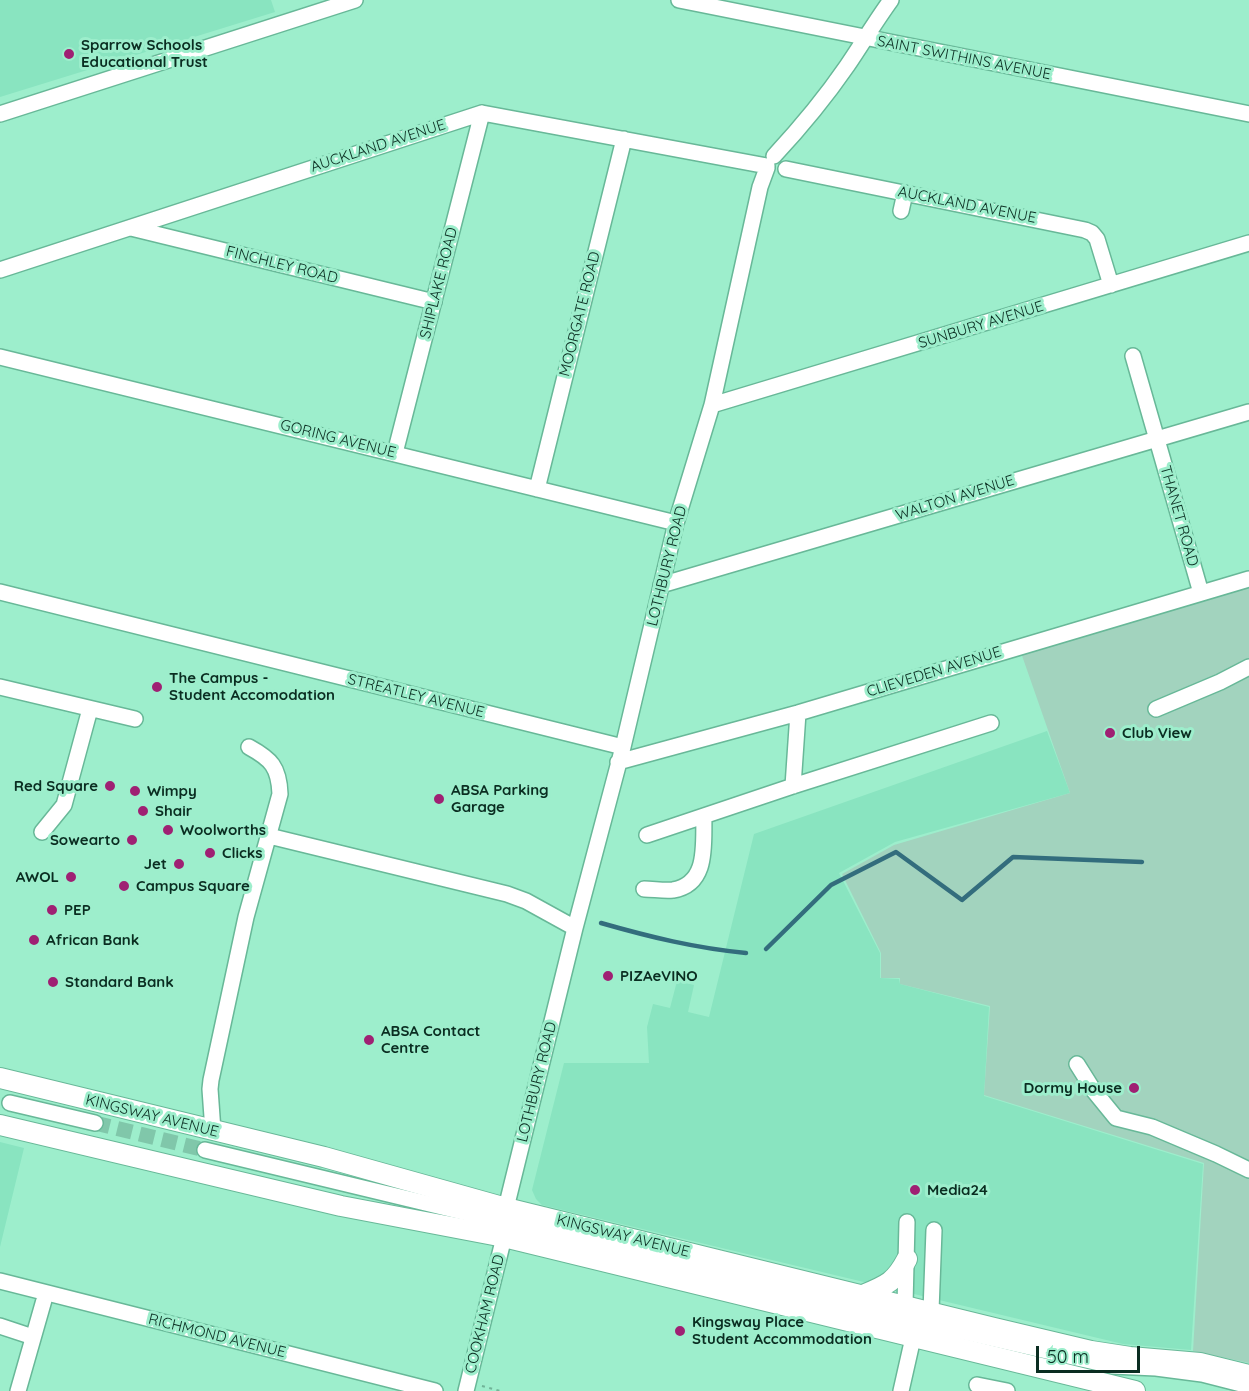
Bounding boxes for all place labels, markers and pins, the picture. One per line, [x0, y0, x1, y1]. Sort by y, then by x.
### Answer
place label: Sparrow Schools Educational Trust [81, 36, 208, 71]
marker: Sparrow Schools Educational Trust [62, 47, 76, 61]
place label: The Campus - Student Accomodation [169, 669, 335, 704]
marker: The Campus - Student Accomodation [150, 680, 164, 694]
place label: Club View [1122, 724, 1192, 742]
marker: Club View [1103, 726, 1117, 740]
place label: Red Square [14, 777, 98, 795]
marker: Red Square [103, 779, 117, 793]
place label: ABSA Parking Garage [451, 781, 549, 816]
place label: Wimpy [147, 782, 197, 800]
marker: Wimpy [128, 784, 142, 798]
marker: ABSA Parking Garage [432, 792, 446, 806]
place label: Shair [155, 802, 192, 820]
marker: Shair [136, 804, 150, 818]
place label: Woolworths [180, 821, 266, 839]
marker: Woolworths [161, 823, 175, 837]
place label: Sowearto [50, 831, 120, 849]
marker: Sowearto [125, 833, 139, 847]
place label: Clicks [222, 844, 262, 862]
marker: Clicks [203, 846, 217, 860]
place label: Jet [144, 855, 167, 873]
marker: Jet [172, 857, 186, 871]
place label: AWOL [16, 868, 59, 886]
marker: AWOL [64, 870, 78, 884]
place label: Campus Square [136, 877, 250, 895]
marker: Campus Square [117, 879, 131, 893]
place label: PEP [64, 901, 91, 919]
marker: PEP [45, 903, 59, 917]
place label: African Bank [46, 931, 139, 949]
marker: African Bank [27, 933, 41, 947]
place label: PIZAeVINO [620, 967, 698, 985]
marker: PIZAeVINO [601, 969, 615, 983]
place label: Standard Bank [65, 973, 174, 991]
marker: Standard Bank [46, 975, 60, 989]
place label: ABSA Contact Centre [381, 1022, 480, 1057]
marker: ABSA Contact Centre [362, 1033, 376, 1047]
place label: Dormy House [1023, 1079, 1122, 1097]
marker: Dormy House [1127, 1081, 1141, 1095]
place label: Media24 [927, 1181, 988, 1199]
marker: Media24 [908, 1183, 922, 1197]
place label: Kingsway Place Student Accommodation [692, 1313, 872, 1348]
marker: Kingsway Place Student Accommodation [673, 1324, 687, 1338]

